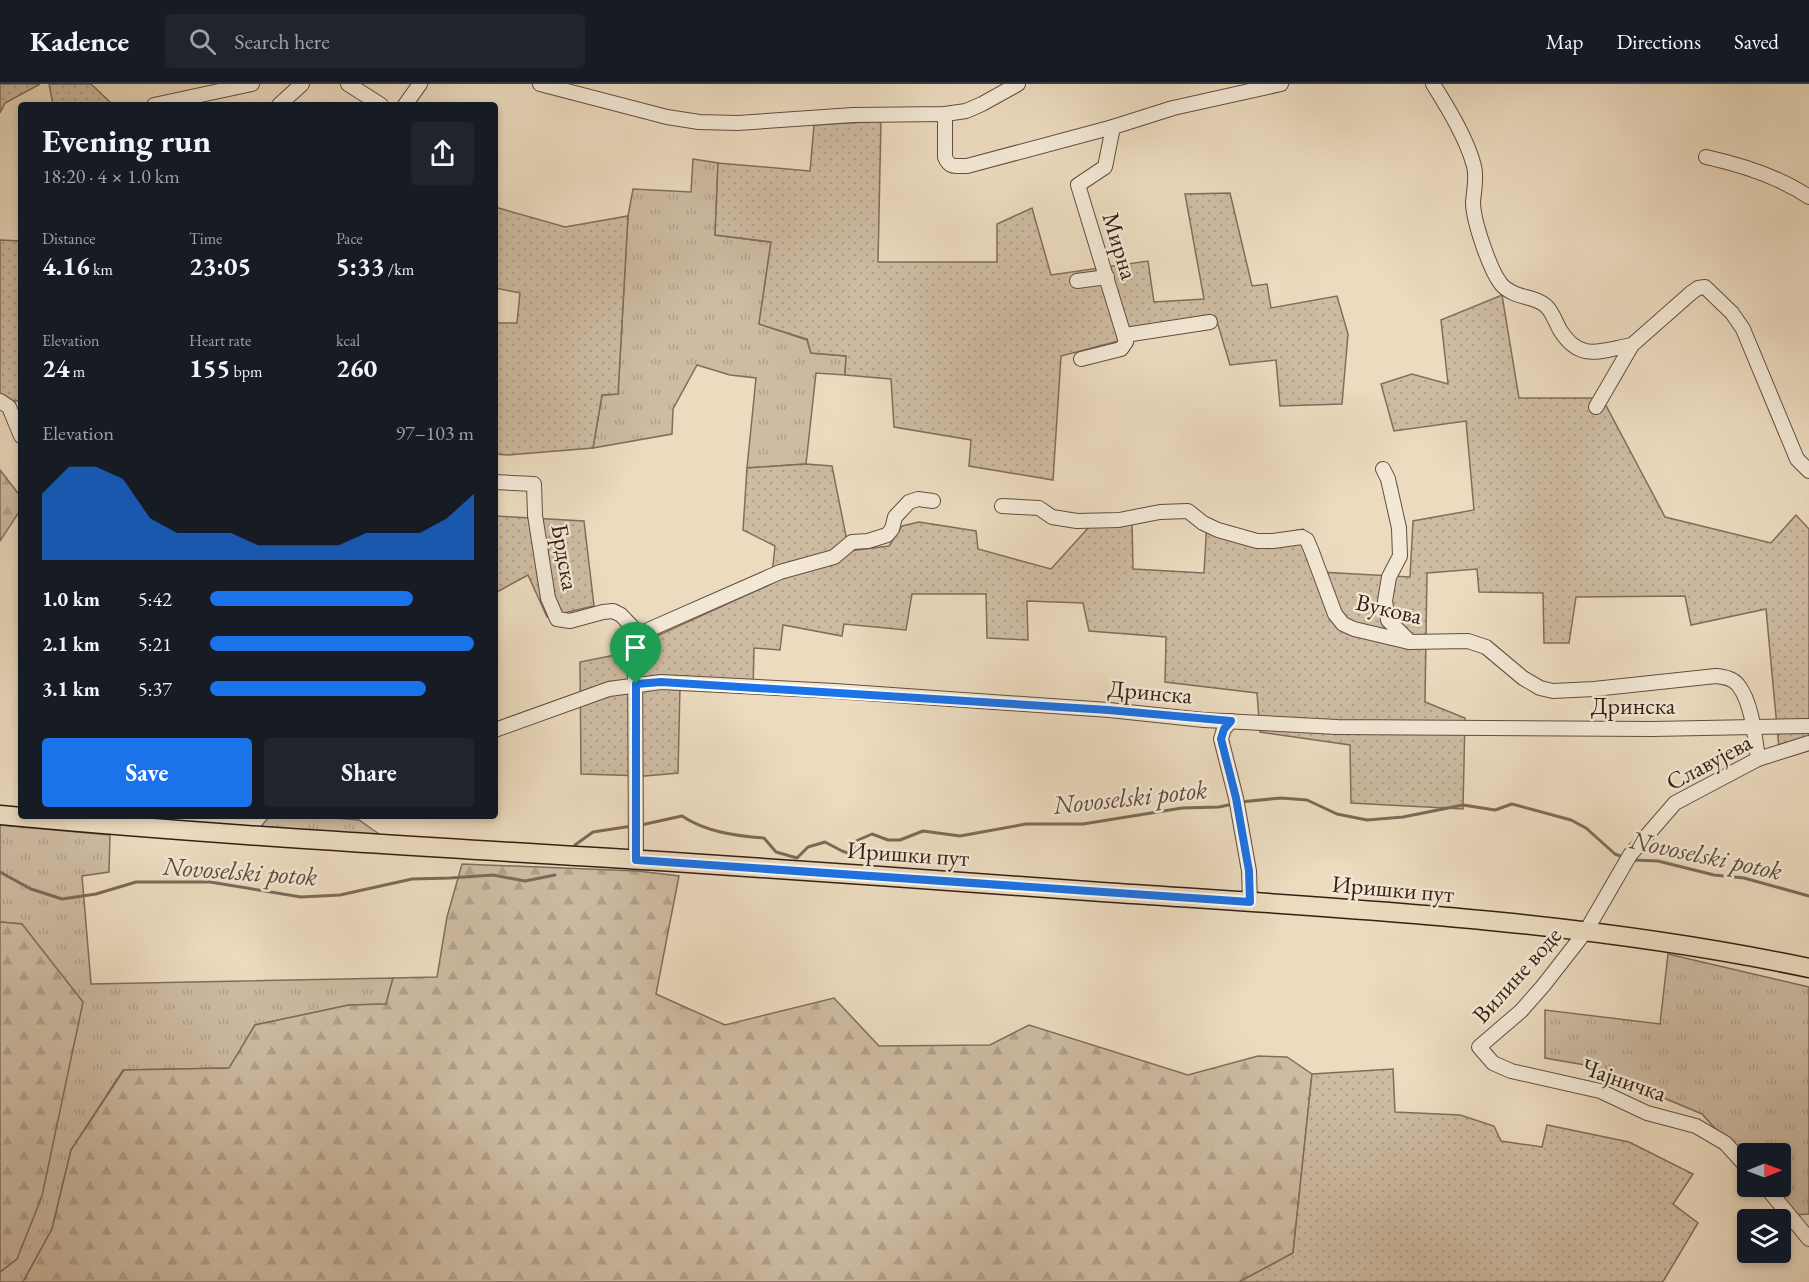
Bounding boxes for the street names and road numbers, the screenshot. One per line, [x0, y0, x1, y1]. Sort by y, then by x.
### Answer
street label: Мирна [1096, 208, 1145, 284]
street label: Брдска [544, 521, 587, 593]
street label: Вукова [1353, 586, 1426, 631]
street label: Дринска [1107, 672, 1194, 711]
street label: Дринска [1591, 690, 1676, 721]
street label: Славујева [1660, 726, 1757, 797]
street label: Иришки пут [846, 834, 970, 873]
street label: Иришки пут [1331, 868, 1456, 909]
street label: Вилине воде [1465, 920, 1568, 1029]
street label: Чајничка [1578, 1051, 1671, 1109]

